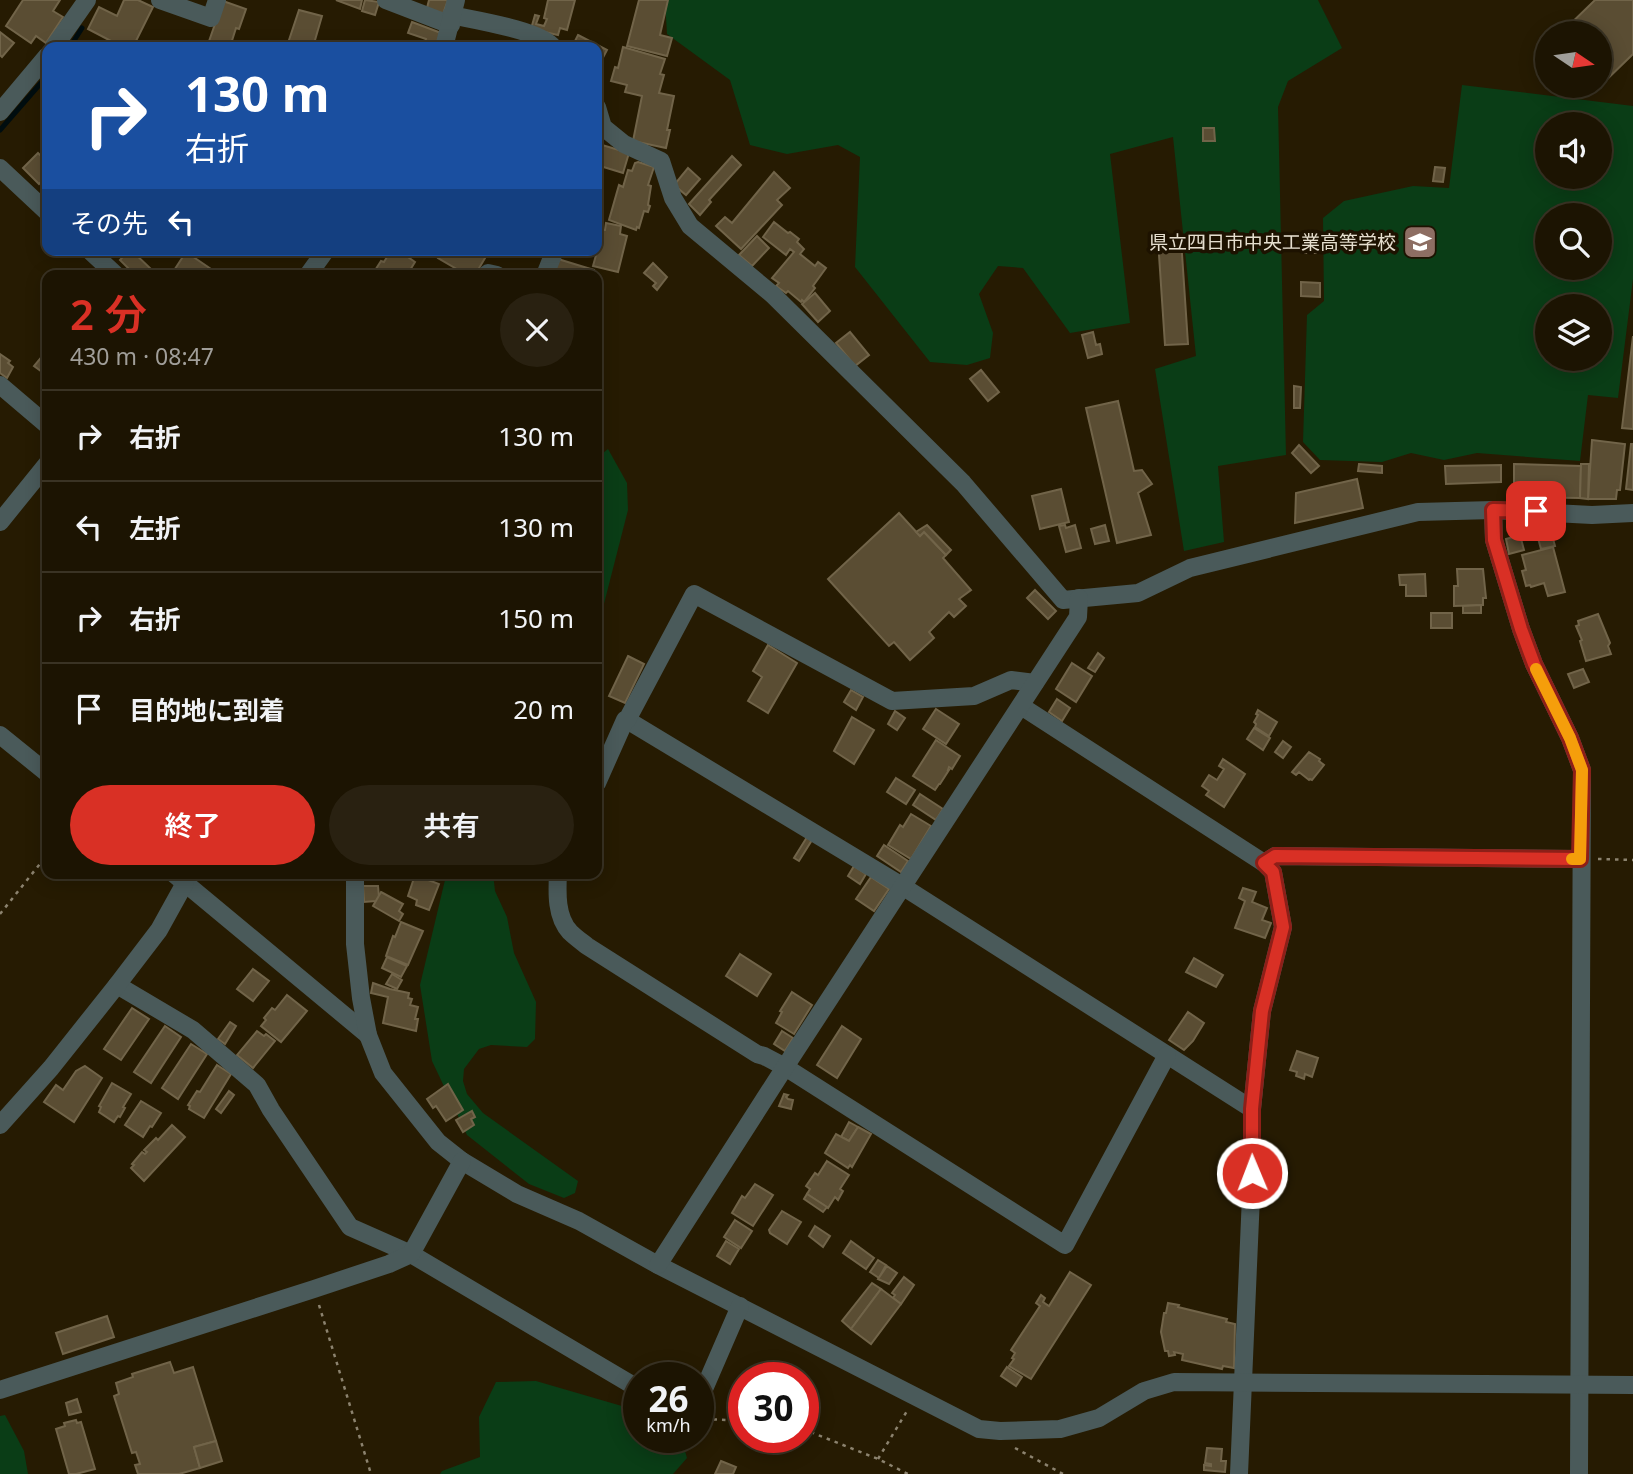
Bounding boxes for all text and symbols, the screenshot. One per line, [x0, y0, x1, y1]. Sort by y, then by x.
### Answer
north arrow [1535, 21, 1612, 98]
map controls [1535, 21, 1612, 371]
text: 130 m [185, 60, 330, 126]
icon: right [70, 70, 161, 161]
button: sound [1535, 112, 1612, 189]
text: 右折 [185, 126, 249, 169]
icon: left [162, 203, 200, 241]
button: search [1535, 203, 1612, 280]
text: その先 [70, 205, 148, 241]
school or university icon: 県立四日市中央工業高等学校 [1401, 223, 1439, 261]
place label: 県立四日市中央工業高等学校 [1149, 229, 1396, 255]
text: 2 分 [70, 285, 147, 342]
button: close [500, 293, 574, 367]
button: layers [1535, 294, 1612, 371]
text: 430 m · 08:47 [70, 340, 214, 372]
icon: right [70, 417, 108, 455]
text: 130 m [498, 418, 574, 454]
text: 右折 [129, 419, 181, 455]
pin [1506, 481, 1566, 541]
icon: arrive [1517, 492, 1555, 530]
icon: left [70, 508, 108, 546]
text: 130 m [498, 509, 574, 545]
text: 左折 [129, 510, 181, 546]
icon: right [70, 599, 108, 637]
text: 150 m [498, 600, 574, 636]
text: 右折 [129, 601, 181, 637]
icon: arrive [70, 690, 108, 728]
text: 20 m [513, 691, 574, 727]
text: 目的地に到着 [129, 692, 285, 728]
button: 終了 [70, 785, 315, 865]
button: 共有 [329, 785, 574, 865]
position arrow [1215, 1136, 1289, 1210]
speed limit sign: 30 [728, 1362, 819, 1453]
text: 26 [648, 1375, 689, 1422]
text: km/h [646, 1413, 691, 1437]

